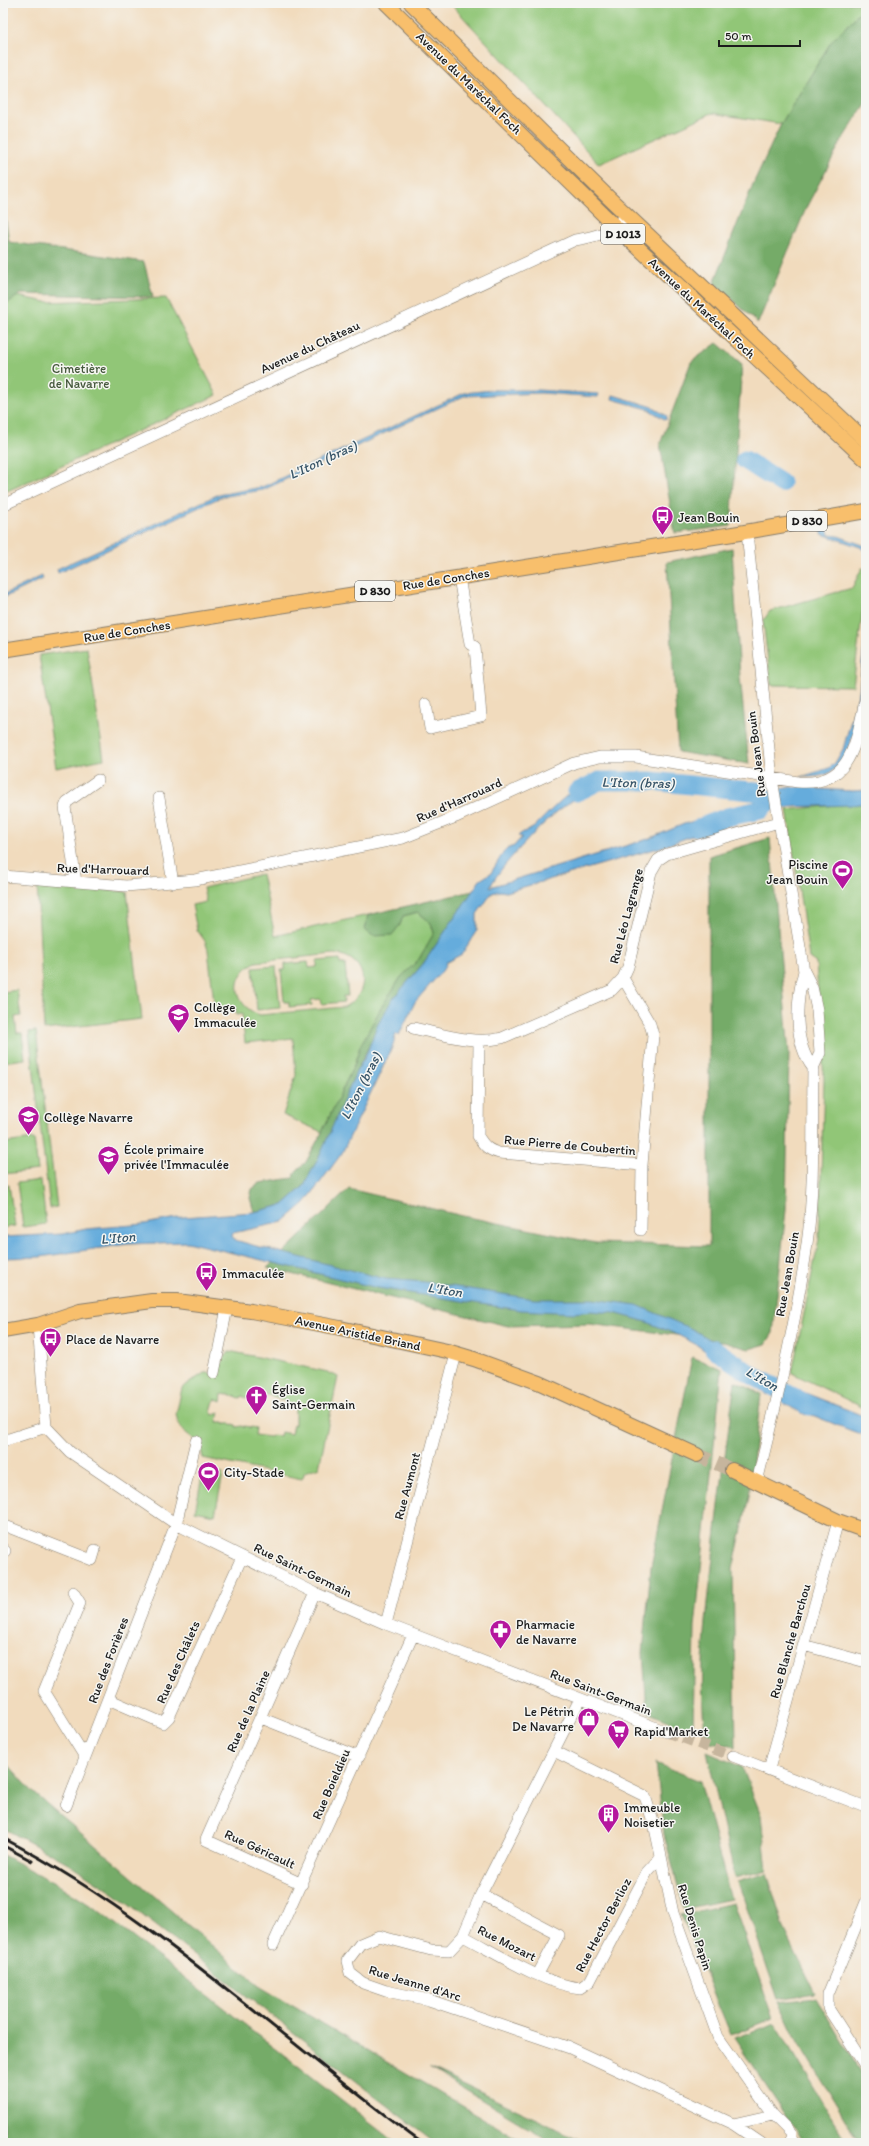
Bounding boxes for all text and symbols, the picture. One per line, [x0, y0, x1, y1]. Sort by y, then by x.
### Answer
scale bar [719, 22, 800, 48]
street label: Avenue du Maréchal Foch [413, 29, 525, 137]
text: 50 m [725, 29, 751, 43]
road number: D 1013 [601, 224, 645, 244]
street label: Avenue du Maréchal Foch [645, 255, 759, 362]
street label: Avenue du Château [258, 317, 362, 377]
park label: Cimetière de Navarre [49, 361, 109, 391]
water label: L'Iton (bras) [286, 437, 360, 483]
bus stop icon: Jean Bouin [650, 504, 676, 537]
place label: Jean Bouin [678, 510, 740, 525]
road number: D 830 [787, 511, 827, 531]
street label: Rue de Conches [402, 565, 491, 593]
road number: D 830 [355, 581, 395, 601]
street label: Rue de Conches [83, 617, 172, 645]
street label: Rue Jean Bouin [743, 710, 769, 798]
street label: Rue d'Harrouard [414, 774, 504, 826]
water label: L'Iton (bras) [601, 774, 675, 792]
place label: Piscine Jean Bouin [766, 857, 828, 887]
sports icon: Piscine Jean Bouin [830, 858, 856, 891]
street label: Rue d'Harrouard [57, 860, 149, 878]
street label: Rue Léo Lagrange [606, 867, 646, 965]
place label: Collège Immaculée [194, 1000, 256, 1030]
school or university icon: Collège Immaculée [166, 1001, 192, 1034]
water label: L'Iton (bras) [337, 1049, 385, 1122]
school or university icon: Collège Navarre [16, 1104, 42, 1137]
place label: Collège Navarre [44, 1110, 133, 1125]
street label: Rue Pierre de Coubertin [504, 1132, 637, 1158]
place label: École primaire privée l'Immaculée [124, 1142, 229, 1172]
school or university icon: École primaire privée l'Immaculée [96, 1143, 122, 1176]
water label: L'Iton [100, 1228, 137, 1248]
street label: Rue Jean Bouin [772, 1230, 802, 1318]
bus stop icon: Immaculée [193, 1260, 219, 1293]
place label: Immaculée [222, 1266, 284, 1281]
water label: L'Iton [426, 1279, 464, 1301]
street label: Avenue Aristide Briand [294, 1312, 422, 1354]
bus stop icon: Place de Navarre [38, 1326, 64, 1359]
place label: Place de Navarre [66, 1332, 159, 1347]
water label: L'Iton [743, 1363, 782, 1395]
place label: Église Saint-Germain [272, 1382, 355, 1412]
church icon: Église Saint-Germain [243, 1383, 269, 1416]
street label: Rue Aumont [391, 1451, 423, 1521]
sports icon: City-Stade [196, 1459, 222, 1492]
place label: City-Stade [224, 1465, 284, 1480]
street label: Rue Saint-Germain [252, 1540, 355, 1600]
street label: Rue Blanche Barchou [766, 1582, 814, 1700]
street label: Rue des Forières [85, 1615, 131, 1705]
place label: Pharmacie de Navarre [516, 1617, 577, 1647]
street label: Rue des Châlets [153, 1618, 203, 1706]
pharmacy icon: Pharmacie de Navarre [488, 1618, 514, 1651]
street label: Rue Saint-Germain [548, 1666, 654, 1718]
street label: Rue de la Plaine [223, 1668, 273, 1754]
place label: Le Pétrin De Navarre [512, 1704, 575, 1734]
shop icon: Le Pétrin De Navarre [576, 1705, 602, 1738]
supermarket icon: Rapid'Market [605, 1718, 631, 1751]
place label: Rapid'Market [634, 1724, 708, 1739]
street label: Rue Boieldieu [309, 1746, 353, 1822]
place label: Immeuble Noisetier [624, 1800, 680, 1830]
building icon: Immeuble Noisetier [596, 1801, 622, 1834]
street label: Rue Géricault [222, 1826, 298, 1872]
street label: Rue Hector Berlioz [572, 1875, 634, 1975]
street label: Rue Denis Papin [675, 1882, 715, 1973]
street label: Rue Mozart [475, 1922, 539, 1964]
street label: Rue Jeanne d'Arc [367, 1962, 463, 2004]

